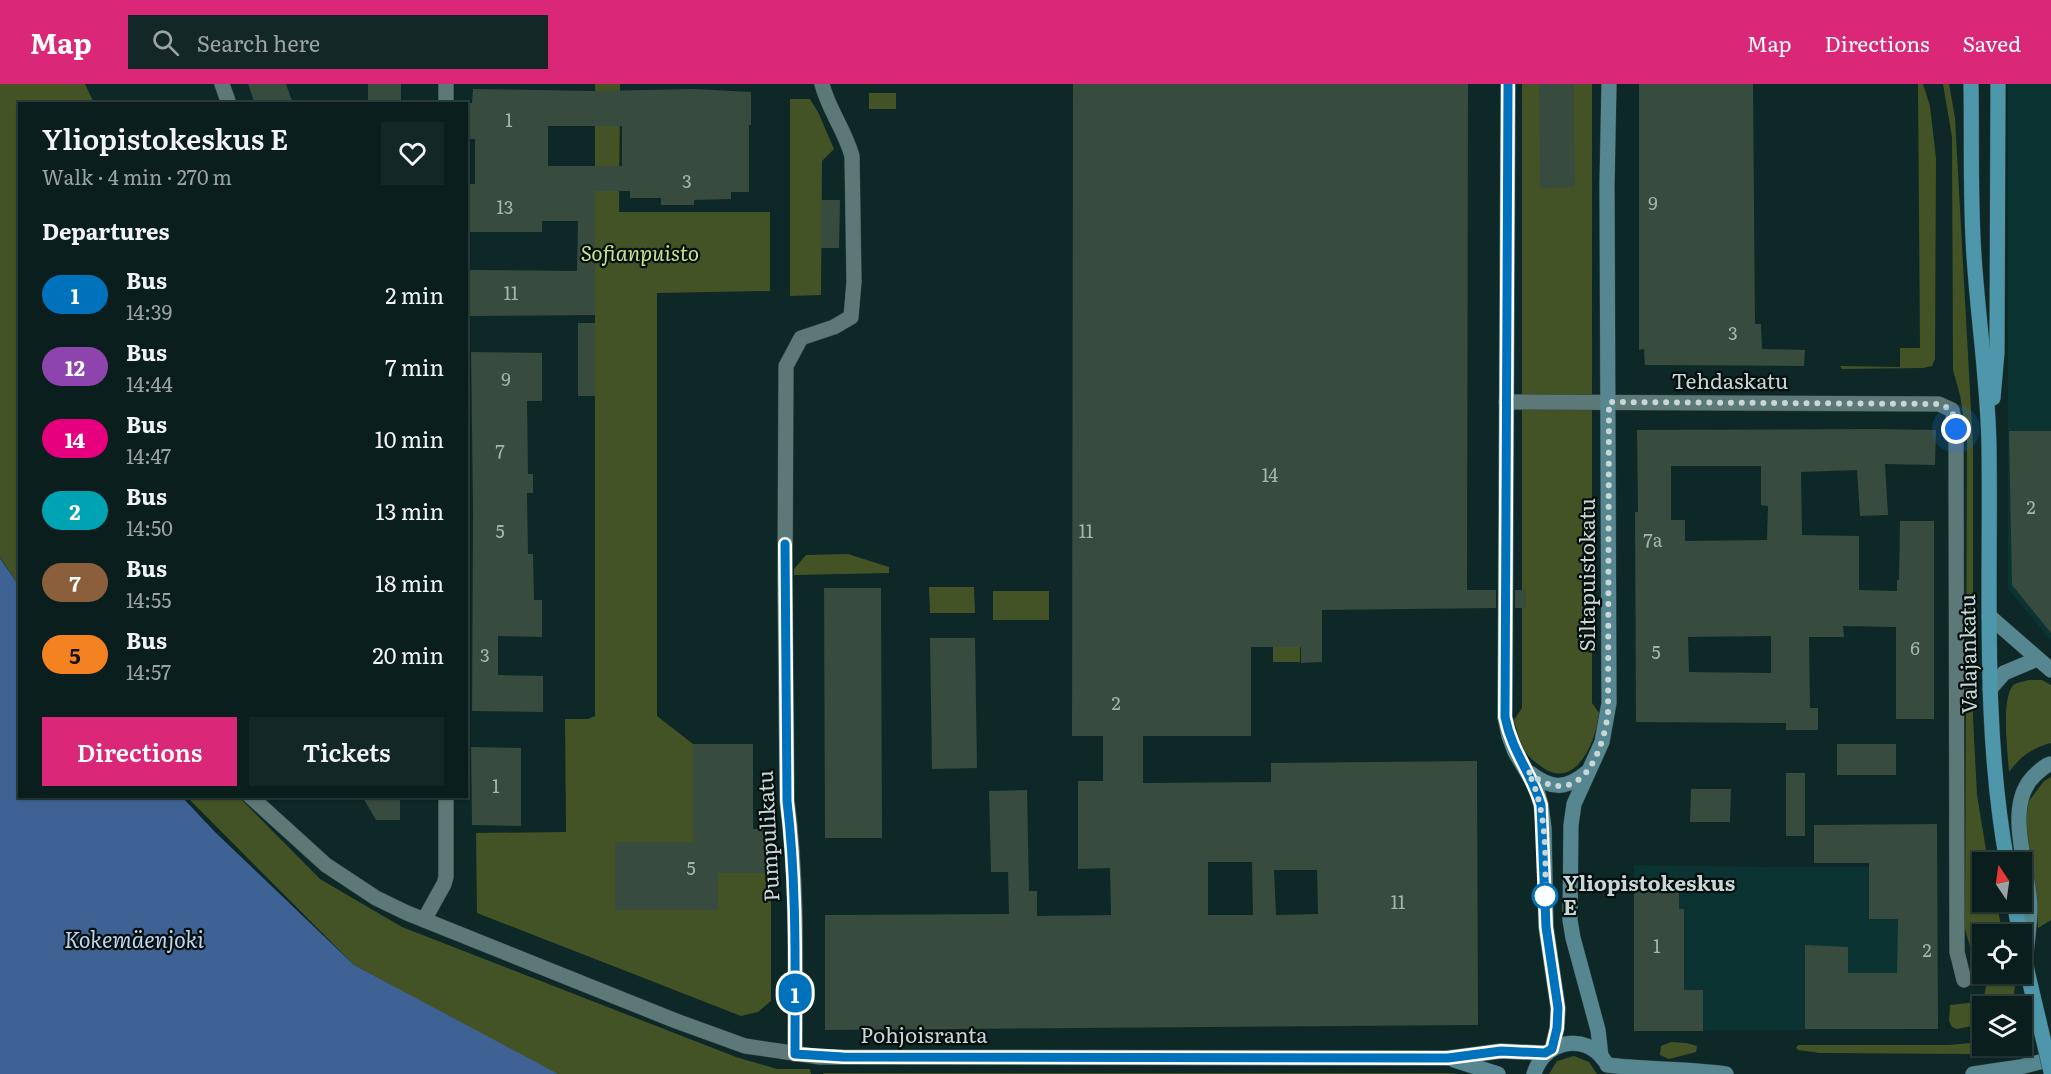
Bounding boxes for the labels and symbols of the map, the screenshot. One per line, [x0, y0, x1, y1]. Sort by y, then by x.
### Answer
house number: 1 [505, 106, 513, 133]
house number: 3 [682, 167, 692, 194]
house number: 9 [1648, 189, 1658, 216]
house number: 13 [496, 193, 514, 220]
park label: Sofianpuisto [581, 236, 699, 267]
house number: 11 [504, 279, 518, 306]
house number: 3 [1728, 319, 1738, 346]
street label: Tehdaskatu [1672, 364, 1788, 395]
house number: 9 [501, 365, 511, 392]
your location [1941, 414, 1971, 444]
house number: 7 [495, 437, 505, 464]
house number: 14 [1262, 461, 1278, 488]
house number: 2 [2026, 493, 2036, 520]
street label: Siltapuistokatu [1570, 498, 1601, 652]
house number: 5 [495, 517, 505, 544]
house number: 11 [1079, 517, 1093, 544]
house number: 7a [1644, 526, 1663, 553]
street label: Valajankatu [1950, 594, 1983, 714]
house number: 6 [1910, 634, 1920, 661]
house number: 5 [1651, 638, 1661, 665]
house number: 3 [480, 641, 490, 668]
house number: 2 [1111, 689, 1121, 716]
street label: Pumpulikatu [748, 770, 785, 903]
house number: 1 [492, 772, 500, 799]
north arrow [1972, 852, 2032, 912]
house number: 5 [686, 854, 696, 881]
place label: Yliopistokeskus E [1563, 866, 1735, 921]
marker: Yliopistokeskus E [1532, 883, 1558, 909]
house number: 11 [1391, 888, 1405, 915]
water label: Kokemäenjoki [64, 922, 204, 955]
house number: 1 [1653, 932, 1661, 959]
house number: 2 [1922, 936, 1932, 963]
line badge: 1 [776, 974, 814, 1012]
street label: Pohjoisranta [860, 1018, 988, 1049]

